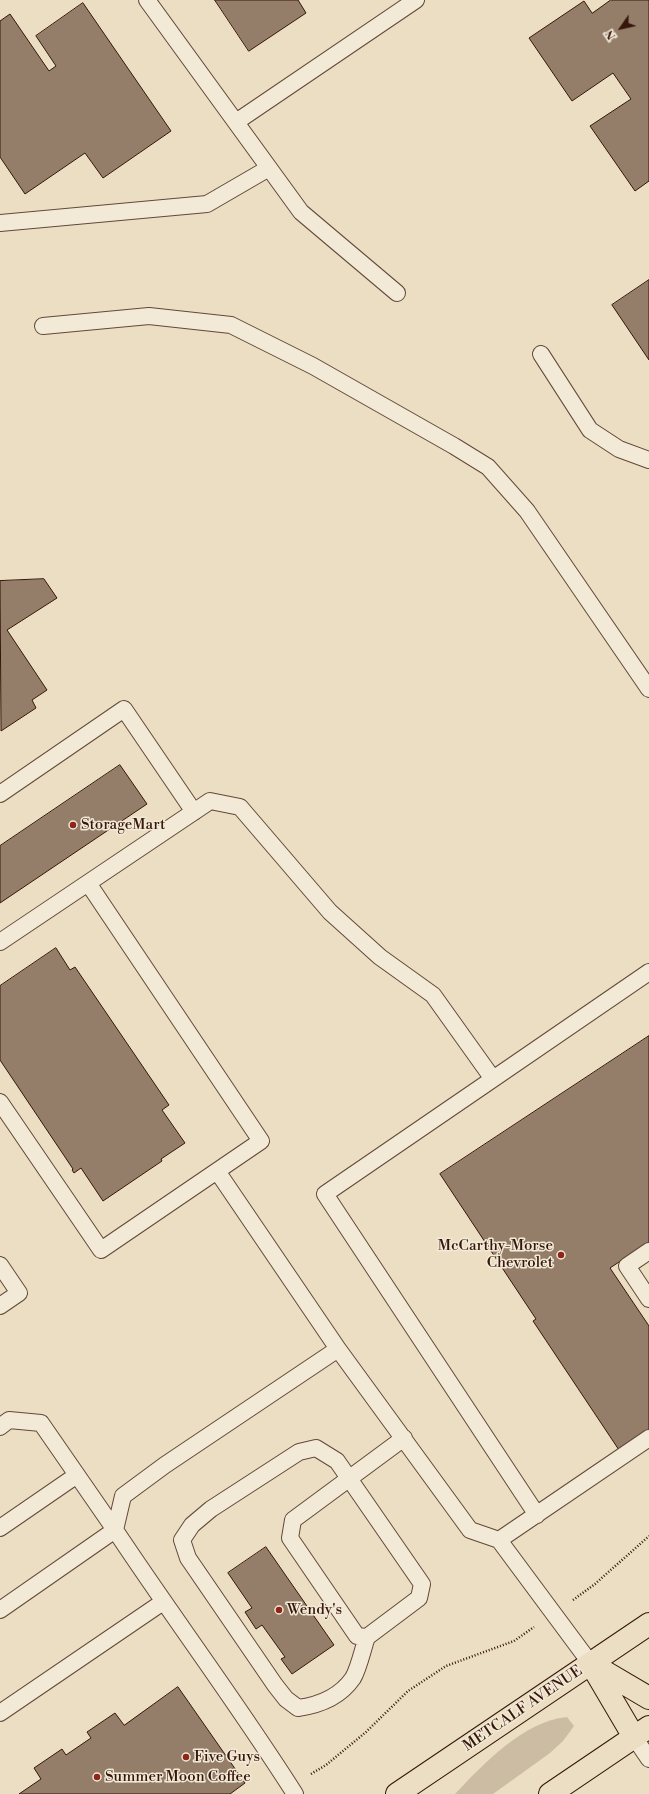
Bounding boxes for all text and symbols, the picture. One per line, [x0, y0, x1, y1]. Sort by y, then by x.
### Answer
north arrow [601, 8, 641, 48]
text: N [603, 27, 619, 42]
place label: StorageMart [81, 816, 165, 834]
marker: StorageMart [68, 820, 78, 830]
place label: McCarthy-Morse Chevrolet [438, 1237, 553, 1272]
marker: McCarthy-Morse Chevrolet [556, 1250, 566, 1260]
place label: Wendy's [287, 1601, 342, 1619]
marker: Wendy's [274, 1605, 284, 1615]
street label: METCALF AVENUE [460, 1662, 586, 1756]
place label: Five Guys [194, 1748, 260, 1766]
marker: Five Guys [181, 1752, 191, 1762]
place label: Summer Moon Coffee [105, 1768, 251, 1786]
marker: Summer Moon Coffee [92, 1772, 102, 1782]

